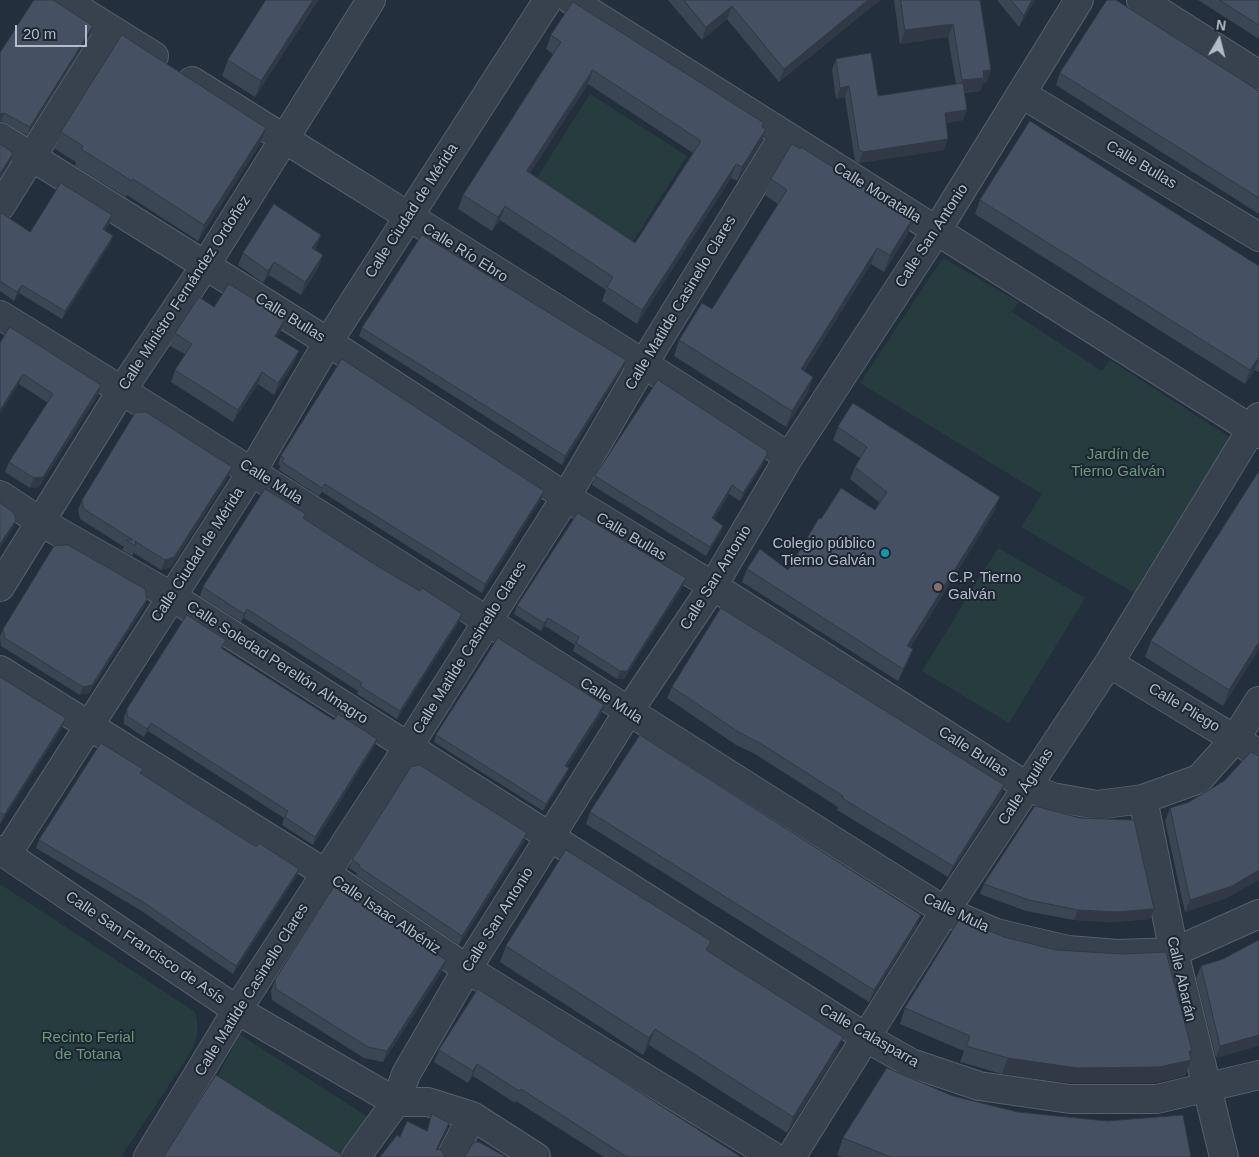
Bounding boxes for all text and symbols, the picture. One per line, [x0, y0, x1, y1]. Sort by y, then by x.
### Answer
scale bar [18, 15, 90, 47]
north arrow [1194, 15, 1244, 65]
text: N [1215, 17, 1227, 34]
text: 20 m [23, 25, 56, 42]
street label: Calle Bullas [1102, 137, 1180, 193]
street label: Calle Ciudad de Mérida [362, 140, 462, 282]
street label: Calle Moratalla [830, 159, 924, 227]
street label: Calle San Antonio [892, 181, 972, 291]
street label: Calle Ministro Fernández Ordoñez [115, 192, 255, 394]
street label: Calle Matilde Casinello Clares [622, 213, 740, 393]
street label: Calle Río Ebro [419, 220, 511, 286]
street label: Calle Bullas [252, 289, 328, 347]
park label: Jardín de Tierno Galván [1071, 446, 1165, 481]
street label: Calle Mula [236, 456, 306, 508]
street label: Calle Ciudad de Mérida [148, 484, 248, 626]
street label: Calle Bullas [592, 509, 670, 565]
street label: Calle San Antonio [677, 522, 755, 634]
place label: Colegio público Tierno Galván [772, 535, 875, 570]
marker: Colegio público Tierno Galván [879, 547, 891, 559]
street label: Calle Matilde Casinello Clares [409, 558, 531, 738]
place label: C.P. Tierno Galván [948, 569, 1021, 604]
marker: C.P. Tierno Galván [932, 581, 944, 593]
street label: Calle Soledad Perellón Almagro [183, 598, 371, 728]
street label: Calle Mula [576, 674, 646, 728]
street label: Calle Pliego [1145, 680, 1223, 736]
street label: Calle Bullas [935, 723, 1011, 781]
street label: Calle Águilas [995, 745, 1057, 829]
street label: Calle San Antonio [459, 864, 537, 976]
street label: Calle Isaac Albéniz [328, 872, 444, 958]
street label: Calle San Francisco de Asís [62, 888, 228, 1008]
street label: Calle Mula [920, 889, 992, 937]
street label: Calle Matilde Casinello Clares [191, 900, 313, 1080]
street label: Calle Abarán [1162, 935, 1200, 1023]
street label: Calle Calasparra [816, 1000, 922, 1072]
park label: Recinto Ferial de Totana [42, 1029, 134, 1064]

